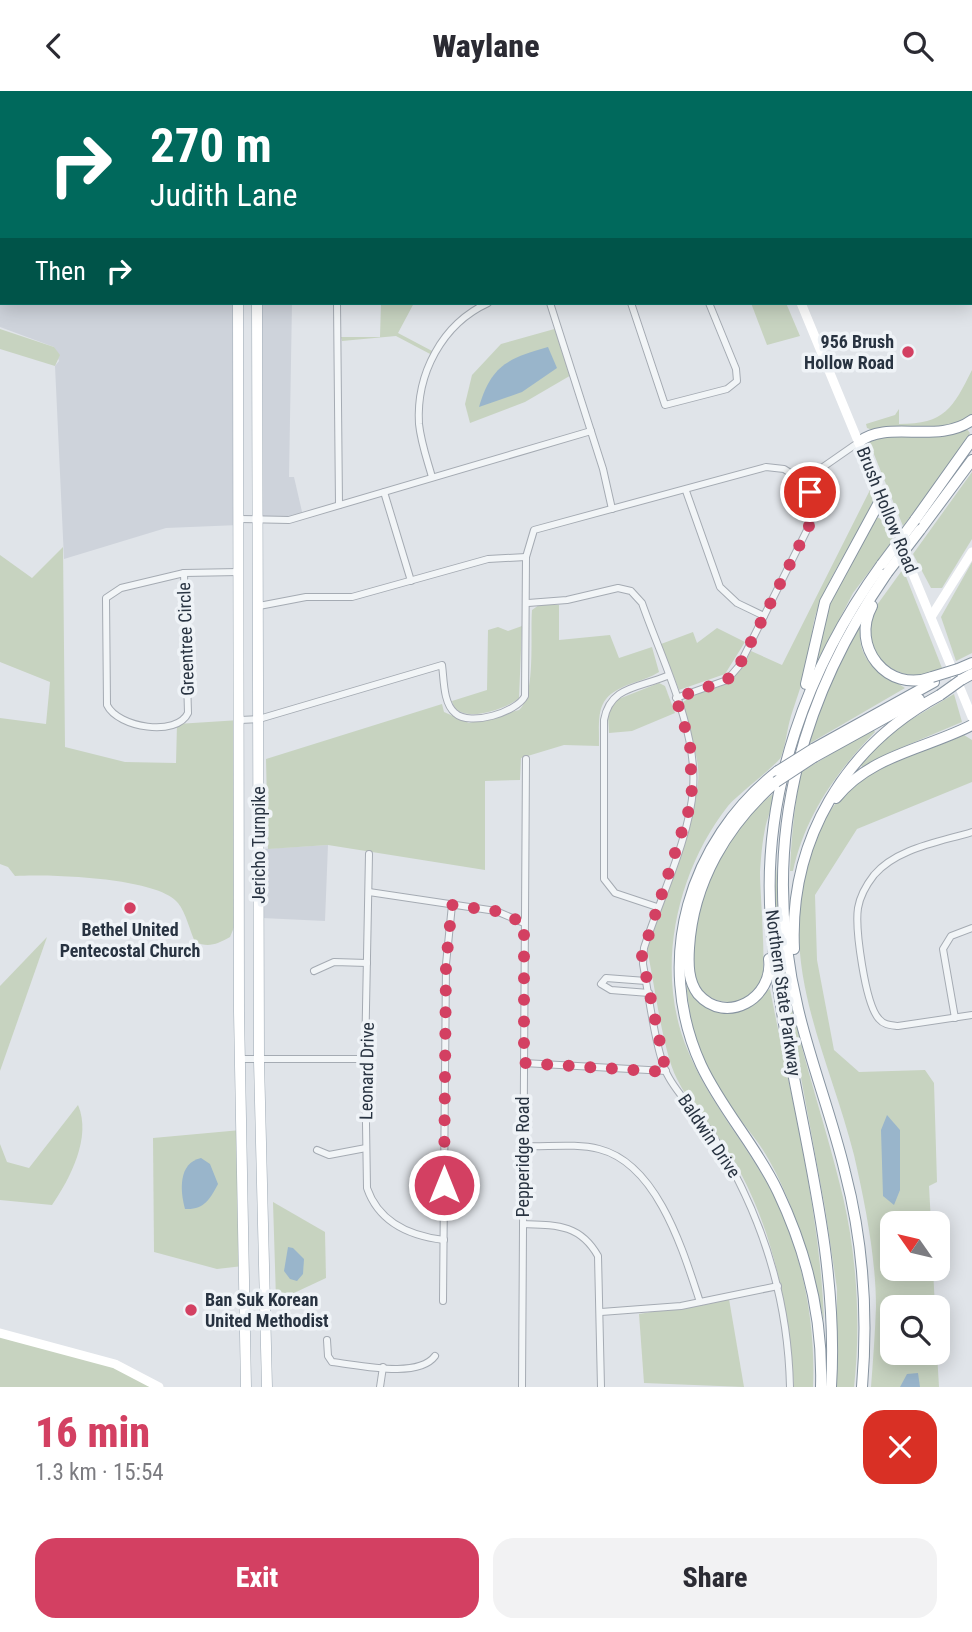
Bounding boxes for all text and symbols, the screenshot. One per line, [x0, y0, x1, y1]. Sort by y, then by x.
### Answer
icon: back [35, 27, 73, 65]
text: Waylane [432, 27, 540, 65]
icon: search [899, 27, 937, 65]
text: 270 m [150, 117, 272, 174]
icon: right [35, 119, 126, 210]
text: Judith Lane [150, 176, 297, 214]
icon: right [100, 252, 138, 290]
text: Then [35, 256, 86, 286]
place label: 956 Brush Hollow Road [804, 331, 894, 373]
marker: 956 Brush Hollow Road [900, 344, 916, 360]
street label: Brush Hollow Road [853, 444, 922, 576]
pin [780, 462, 840, 522]
icon: arrive [791, 473, 829, 511]
street label: Greentree Circle [173, 582, 198, 696]
street label: Jericho Turnpike [248, 786, 269, 904]
marker: Bethel United Pentecostal Church [122, 900, 138, 916]
street label: Northern State Parkway [761, 908, 806, 1078]
place label: Bethel United Pentecostal Church [60, 919, 200, 961]
street label: Leonard Drive [355, 1022, 378, 1120]
street label: Baldwin Drive [674, 1090, 745, 1181]
street label: Pepperidge Road [512, 1097, 533, 1217]
position arrow [407, 1148, 481, 1222]
north arrow [880, 1211, 950, 1281]
map controls [880, 1211, 950, 1365]
place label: Ban Suk Korean United Methodist [205, 1289, 329, 1331]
button: search [880, 1295, 950, 1365]
marker: Ban Suk Korean United Methodist [183, 1302, 199, 1318]
text: 16 min [35, 1408, 150, 1457]
button: close [863, 1410, 937, 1484]
text: 1.3 km · 15:54 [35, 1459, 164, 1486]
button: Exit [35, 1538, 479, 1618]
button: Share [493, 1538, 937, 1618]

